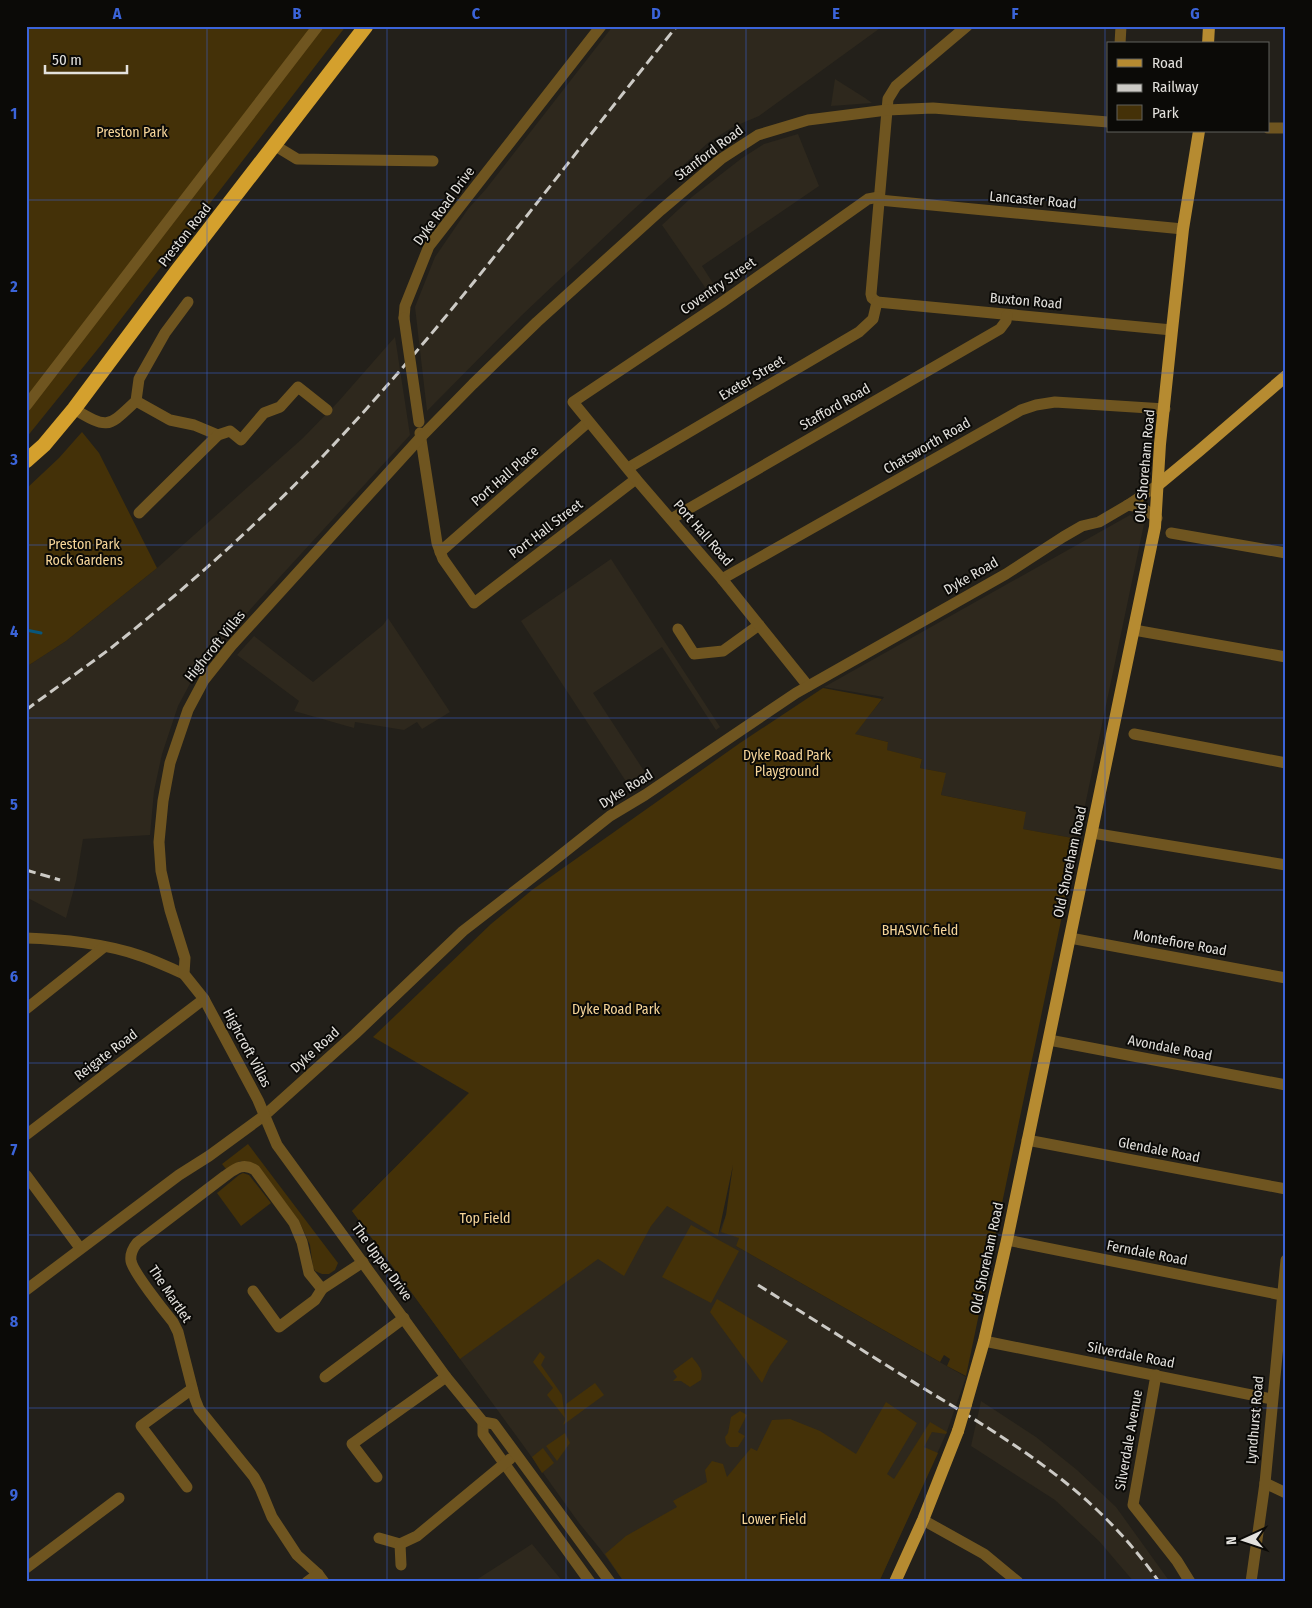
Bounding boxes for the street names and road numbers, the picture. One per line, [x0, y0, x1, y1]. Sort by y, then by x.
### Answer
street label: Stanford Road [671, 122, 747, 184]
street label: Dyke Road Drive [410, 163, 478, 249]
street label: Lancaster Road [989, 188, 1077, 212]
street label: Preston Road [155, 200, 215, 270]
street label: Coventry Street [677, 254, 759, 318]
street label: Buxton Road [989, 289, 1063, 313]
street label: Exeter Street [716, 352, 788, 404]
street label: Stafford Road [797, 380, 873, 434]
street label: Old Shoreham Road [1132, 409, 1158, 523]
street label: Chatsworth Road [881, 414, 973, 478]
street label: Port Hall Place [468, 442, 542, 510]
street label: Port Hall Street [506, 496, 586, 562]
street label: Port Hall Road [670, 497, 736, 569]
street label: Dyke Road [941, 554, 1001, 598]
street label: Highcroft Villas [181, 607, 249, 685]
street label: Dyke Road [596, 766, 656, 812]
street label: Old Shoreham Road [1050, 805, 1090, 919]
street label: Montefiore Road [1132, 926, 1228, 960]
street label: Highcroft Villas [219, 1006, 275, 1090]
street label: Dyke Road [287, 1024, 343, 1076]
street label: Reigate Road [71, 1026, 141, 1084]
street label: Avondale Road [1126, 1032, 1214, 1064]
street label: Glendale Road [1117, 1134, 1201, 1166]
street label: Old Shoreham Road [967, 1201, 1007, 1315]
street label: The Upper Drive [348, 1220, 416, 1304]
street label: Ferndale Road [1105, 1237, 1189, 1269]
street label: The Martlet [145, 1262, 196, 1326]
street label: Silverdale Road [1086, 1338, 1176, 1372]
street label: Lyndhurst Road [1243, 1375, 1267, 1465]
street label: Silverdale Avenue [1112, 1388, 1146, 1492]

